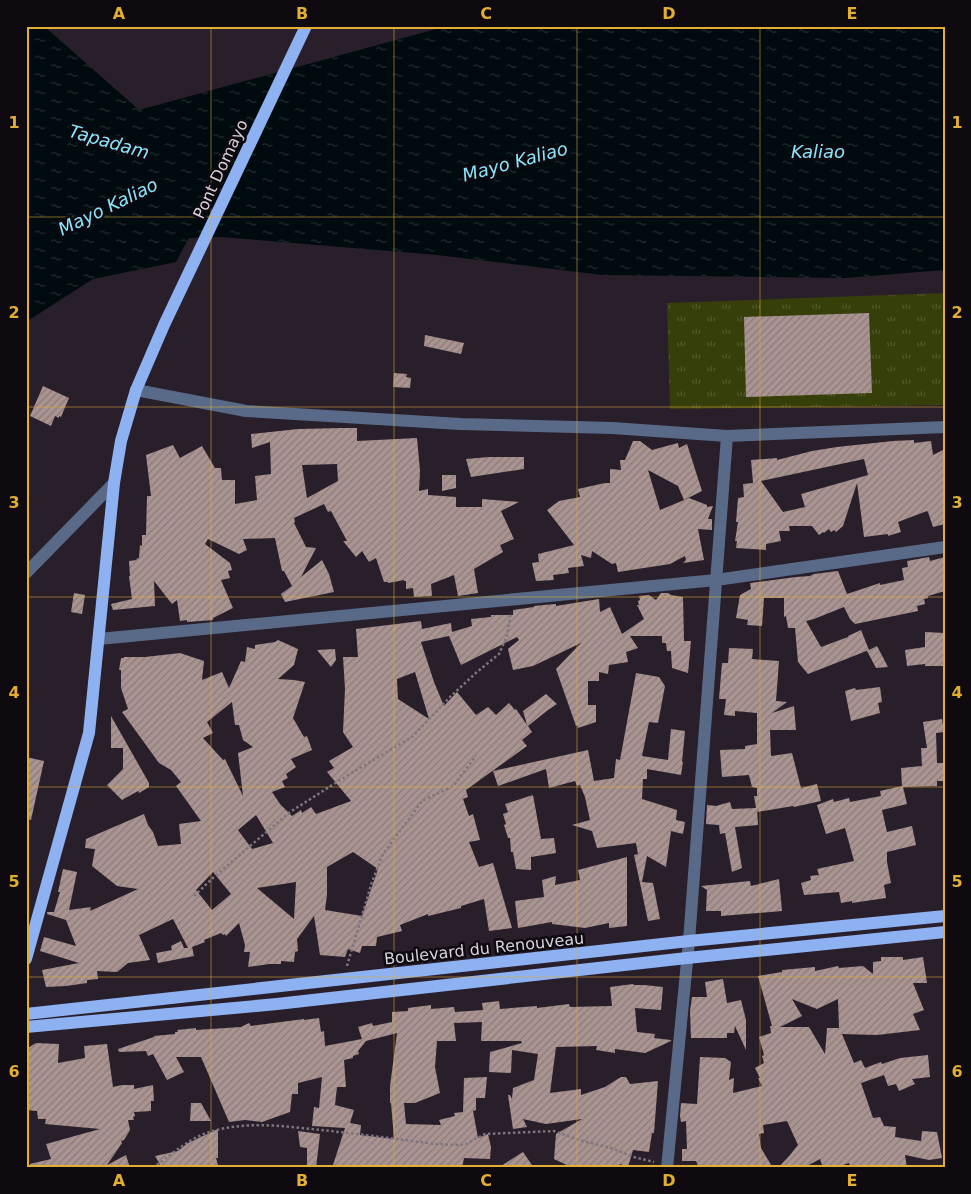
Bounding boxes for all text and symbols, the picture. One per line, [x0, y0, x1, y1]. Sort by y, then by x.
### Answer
text: A [113, 4, 126, 23]
text: B [296, 4, 308, 23]
text: C [480, 4, 492, 23]
text: D [662, 4, 676, 23]
text: E [847, 4, 857, 23]
text: 1 [8, 113, 20, 132]
text: 1 [951, 113, 963, 132]
street label: Pont Domayo [189, 117, 252, 222]
water label: Tapadam [67, 120, 152, 163]
water label: Mayo Kaliao [460, 137, 570, 186]
water label: Kaliao [791, 141, 845, 162]
water label: Mayo Kaliao [55, 173, 161, 240]
text: 2 [8, 303, 20, 322]
text: 2 [951, 303, 963, 322]
text: 3 [8, 493, 20, 512]
text: 3 [951, 493, 963, 512]
text: 4 [8, 683, 20, 702]
text: 4 [951, 683, 963, 702]
text: 5 [8, 872, 20, 891]
text: 5 [951, 872, 963, 891]
street label: Boulevard du Renouveau [383, 929, 585, 968]
text: 6 [8, 1062, 20, 1081]
text: 6 [951, 1062, 963, 1081]
text: A [113, 1171, 126, 1190]
text: B [296, 1171, 308, 1190]
text: C [480, 1171, 492, 1190]
text: D [662, 1171, 676, 1190]
text: E [847, 1171, 857, 1190]

